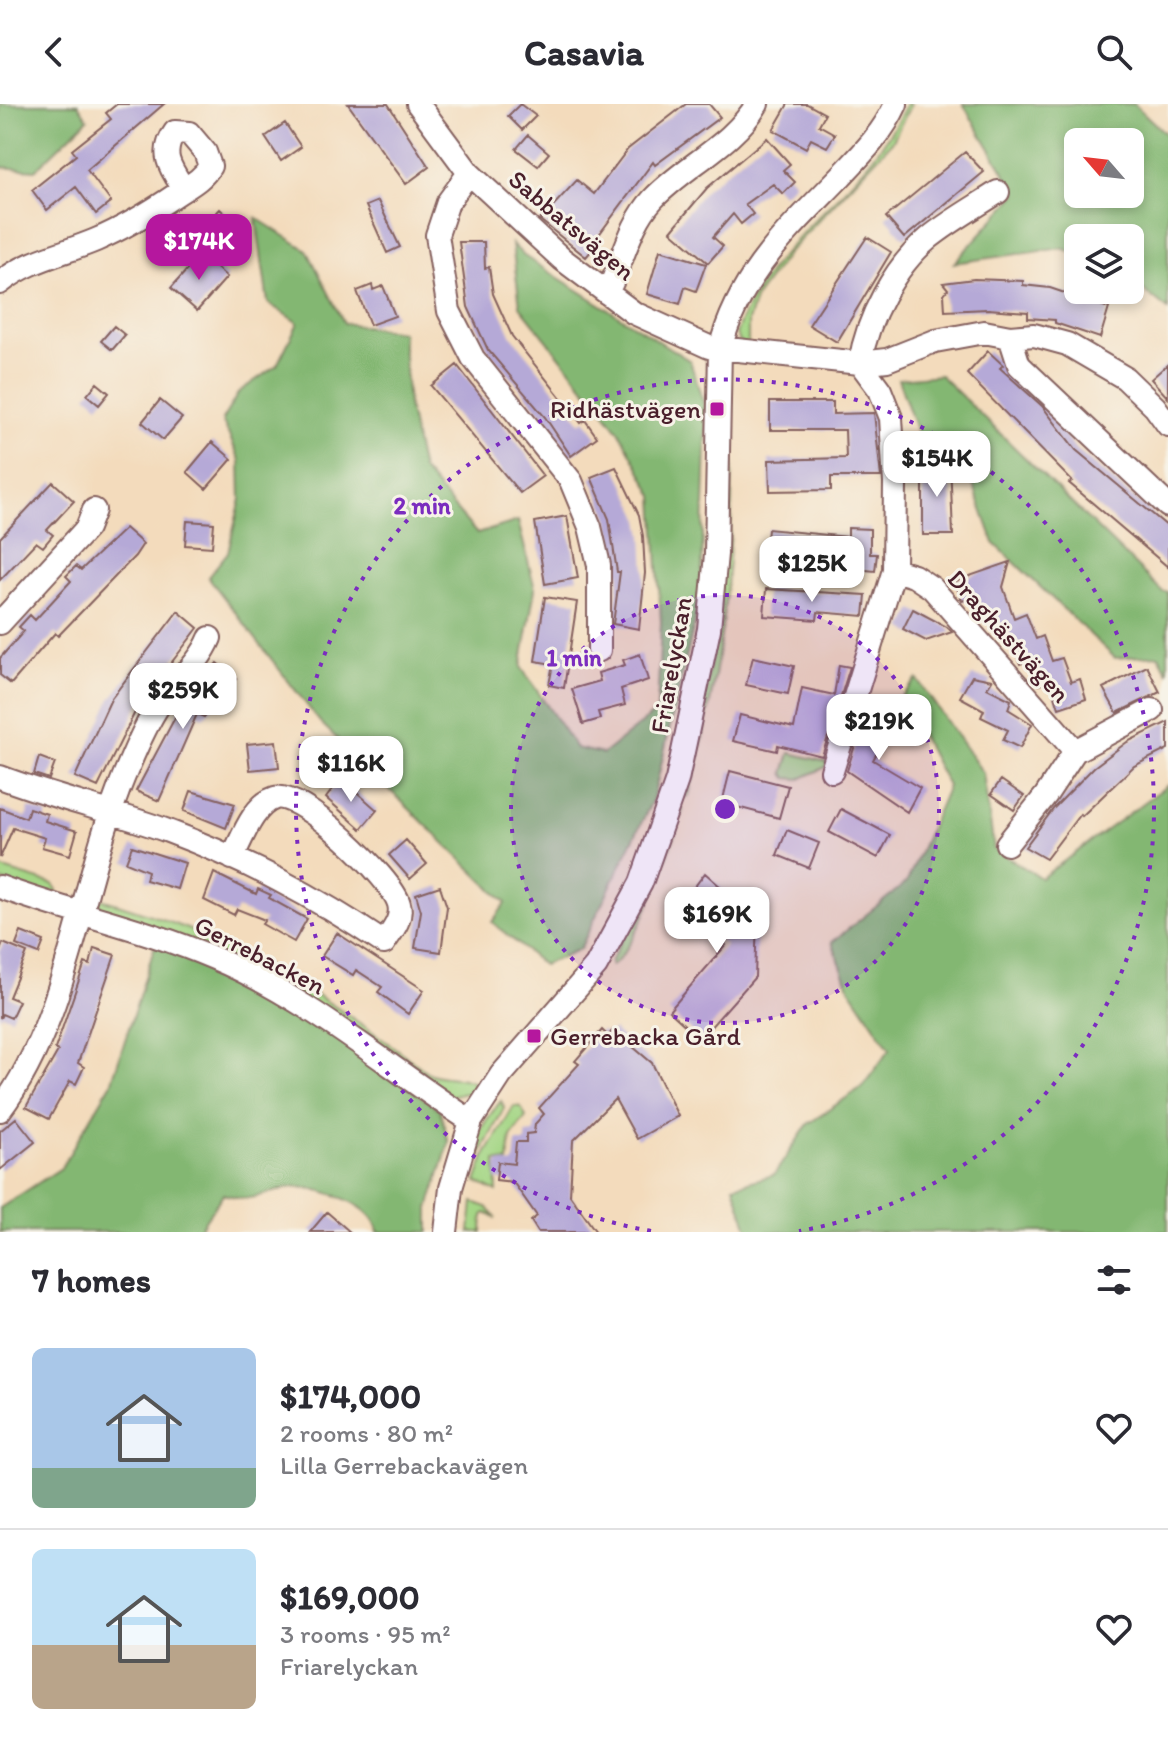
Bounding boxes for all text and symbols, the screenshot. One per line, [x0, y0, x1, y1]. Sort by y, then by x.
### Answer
icon: back [32, 30, 76, 74]
icon: search [1092, 30, 1136, 74]
text: Casavia [524, 31, 644, 74]
north arrow [1064, 128, 1144, 208]
map controls [1064, 128, 1144, 304]
street label: Sabbatsvägen [502, 163, 642, 287]
pin: $174K [143, 214, 255, 282]
text: $174K [164, 224, 234, 256]
button: layers [1064, 224, 1144, 304]
place label: Ridhästvägen [550, 393, 701, 425]
marker: Ridhästvägen [708, 400, 726, 418]
pin: $154K [881, 431, 993, 499]
text: $154K [901, 441, 973, 473]
text: 2 min [393, 491, 451, 520]
pin: $125K [756, 536, 868, 604]
text: $125K [777, 546, 847, 578]
street label: Draghästvägen [941, 563, 1077, 709]
street label: Friarelyckan [643, 594, 699, 736]
text: 1 min [546, 643, 602, 672]
pin: $259K [127, 663, 239, 731]
text: $259K [148, 673, 218, 705]
pin: $219K [823, 694, 935, 762]
text: $219K [844, 704, 914, 736]
pin: $116K [295, 736, 407, 804]
text: $116K [317, 746, 385, 778]
centre of rings [711, 795, 739, 823]
pin: $169K [661, 887, 773, 955]
text: $169K [682, 897, 752, 929]
street label: Gerrebacken [189, 908, 331, 1002]
place label: Gerrebacka Gård [550, 1020, 742, 1052]
marker: Gerrebacka Gård [525, 1027, 543, 1045]
icon: filters [1092, 1258, 1136, 1302]
text: 7 homes [32, 1260, 151, 1301]
text: $174,000 [280, 1376, 421, 1417]
icon: home [96, 1380, 192, 1476]
icon: heart [1092, 1406, 1136, 1450]
text: 2 rooms · 80 m² [280, 1417, 453, 1449]
text: Lilla Gerrebackavägen [280, 1449, 528, 1481]
text: $169,000 [280, 1577, 420, 1618]
icon: home [96, 1581, 192, 1677]
icon: heart [1092, 1607, 1136, 1651]
text: 3 rooms · 95 m² [280, 1618, 451, 1650]
text: Friarelyckan [280, 1650, 418, 1682]

